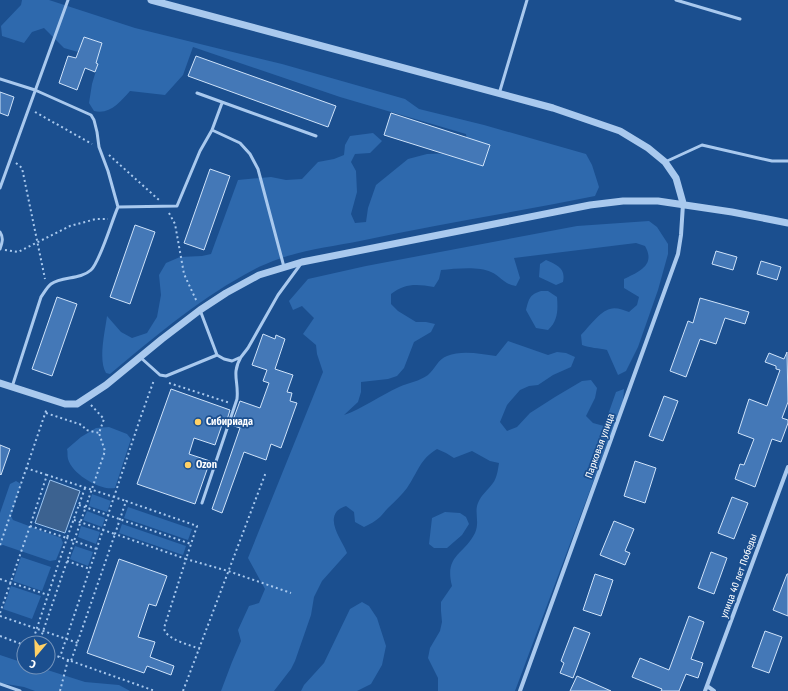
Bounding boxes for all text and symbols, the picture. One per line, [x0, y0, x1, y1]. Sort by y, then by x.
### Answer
street label: Парковая улица [583, 412, 617, 480]
place label: Сибириада [206, 416, 253, 428]
marker: Сибириада [193, 417, 203, 427]
place label: Ozon [196, 459, 217, 471]
marker: Ozon [183, 460, 193, 470]
street label: улица 40 лет Победы [718, 532, 760, 620]
north arrow [16, 635, 56, 675]
text: С [28, 657, 38, 671]

